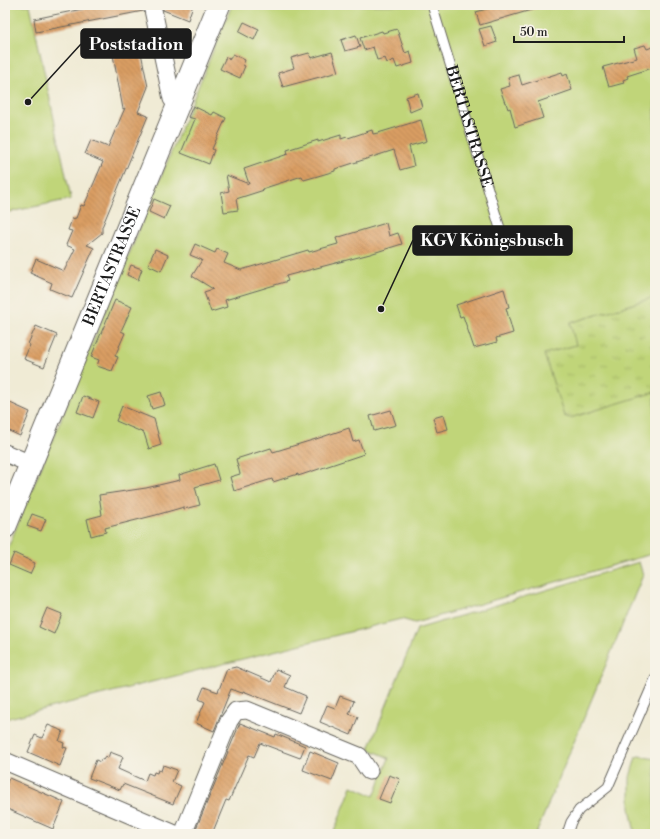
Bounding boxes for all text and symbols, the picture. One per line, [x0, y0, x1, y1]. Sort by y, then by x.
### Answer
scale bar [514, 18, 624, 44]
text: 50 m [520, 25, 548, 40]
callout: Poststadion [81, 29, 191, 58]
text: Poststadion [89, 34, 184, 56]
street label: BERTASTRASSE [441, 62, 497, 190]
street label: BERTASTRASSE [78, 204, 145, 330]
callout: KGV Königsbusch [413, 226, 572, 255]
text: KGV Königsbusch [420, 230, 564, 252]

